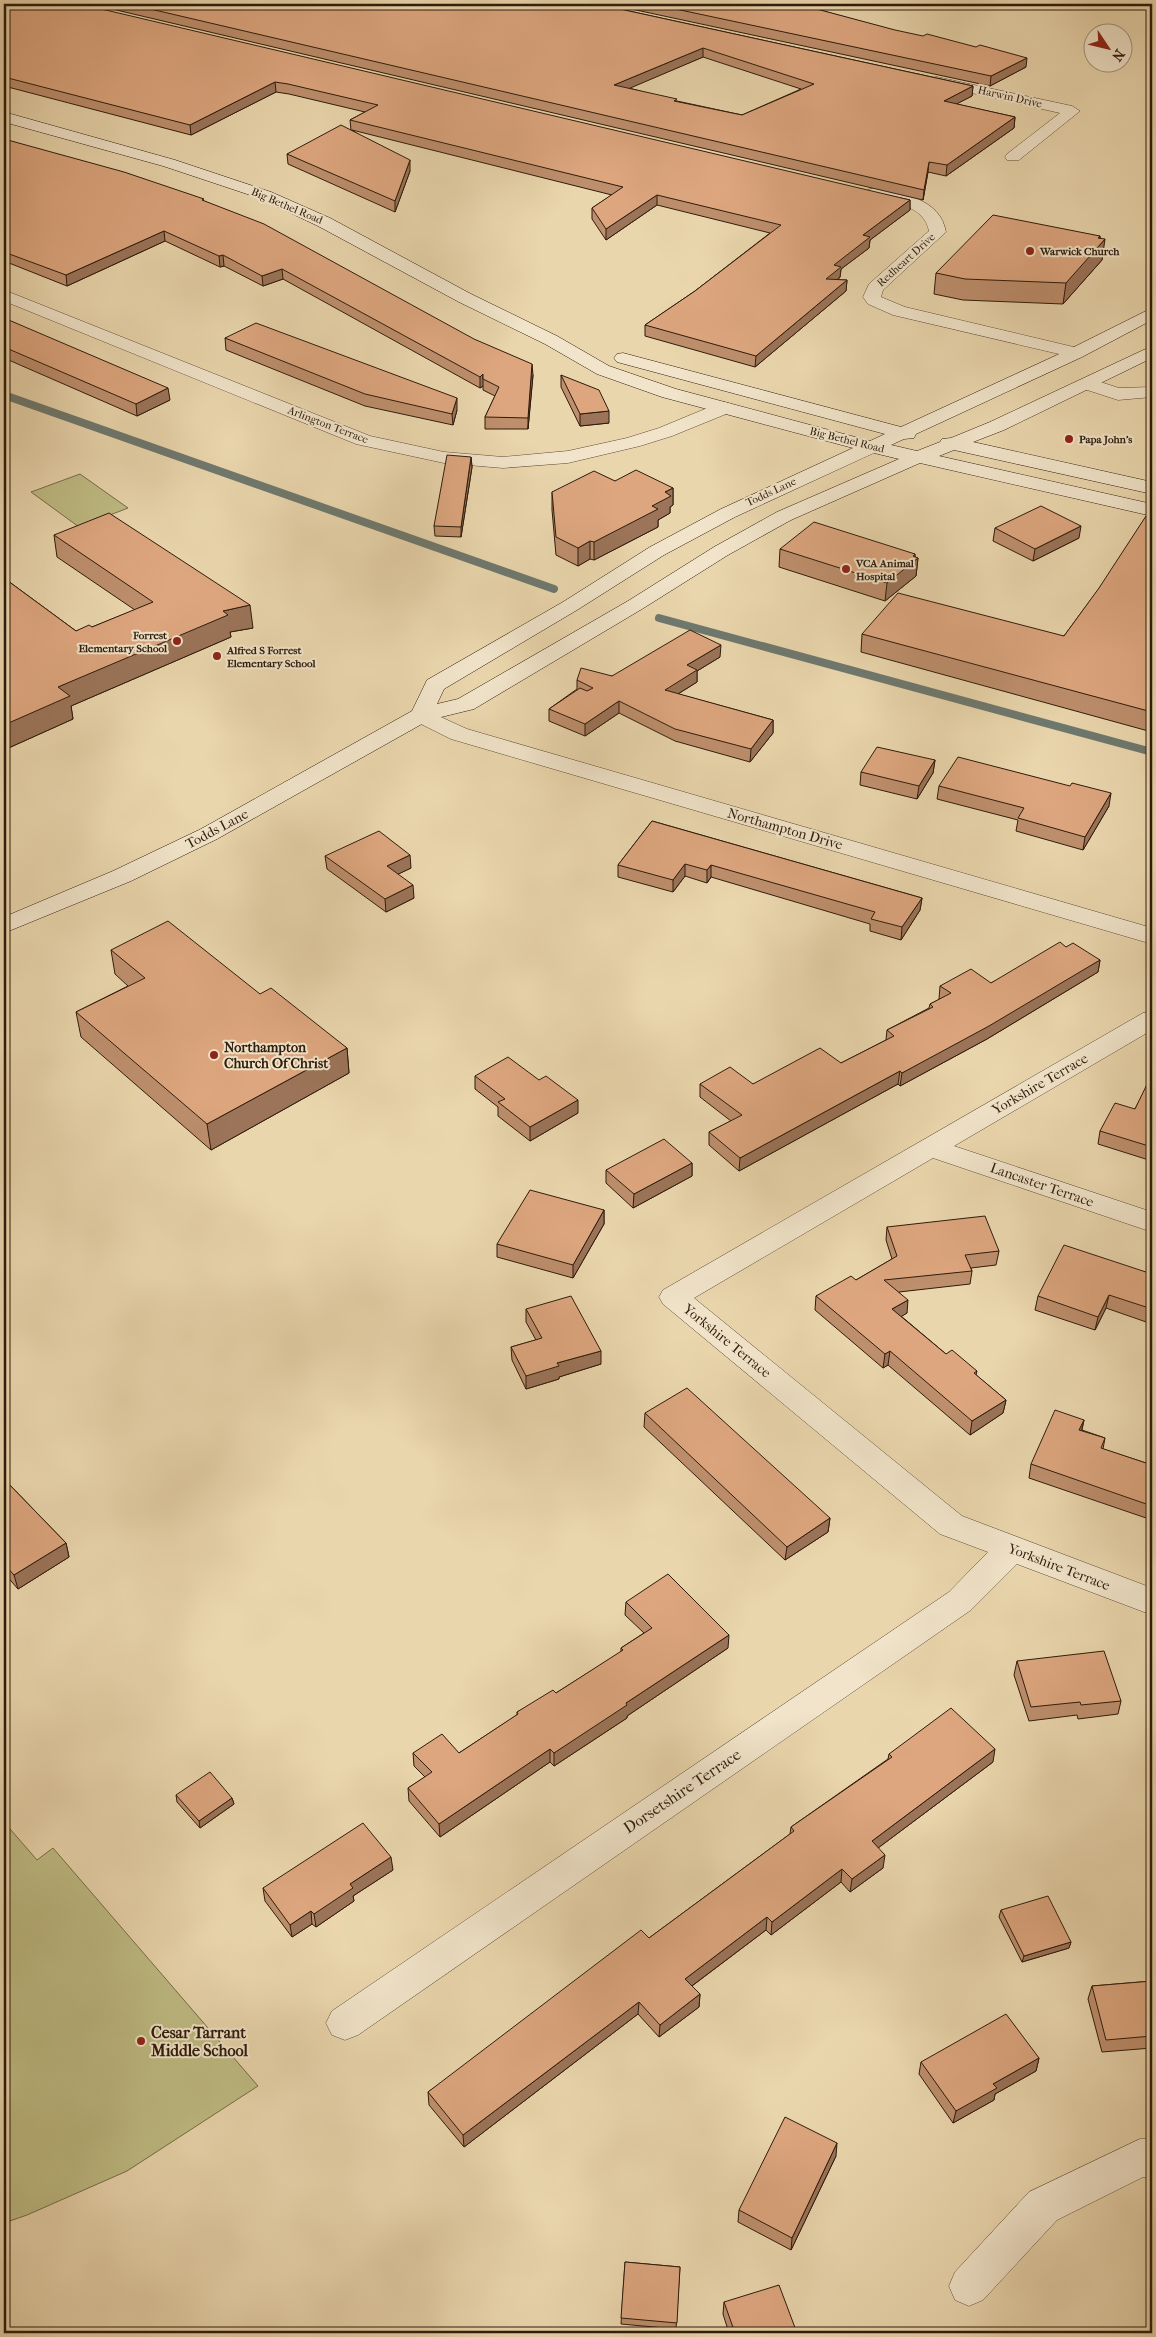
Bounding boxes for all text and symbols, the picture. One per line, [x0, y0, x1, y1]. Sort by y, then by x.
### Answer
north arrow [1084, 22, 1134, 72]
text: N [1108, 46, 1128, 65]
street label: Harwin Drive [977, 83, 1044, 111]
street label: Big Bethel Road [249, 185, 326, 227]
street label: Redheart Drive [874, 230, 938, 290]
marker: Warwick Church [1024, 245, 1036, 257]
place label: Warwick Church [1039, 245, 1120, 258]
street label: Arlington Terrace [285, 403, 371, 447]
street label: Big Bethel Road [808, 424, 887, 456]
marker: Papa John's [1063, 433, 1075, 445]
place label: Papa John's [1079, 433, 1132, 446]
street label: Todds Lane [744, 474, 799, 509]
place label: VCA Animal Hospital [855, 557, 915, 583]
marker: VCA Animal Hospital [840, 563, 852, 575]
place label: Forrest Elementary School [78, 629, 168, 655]
marker: Forrest Elementary School [171, 635, 183, 647]
place label: Alfred S Forrest Elementary School [226, 644, 317, 670]
marker: Alfred S Forrest Elementary School [211, 650, 223, 662]
street label: Northampton Drive [725, 804, 845, 854]
street label: Todds Lane [183, 805, 251, 853]
place label: Northampton Church Of Christ [224, 1039, 329, 1072]
marker: Northampton Church Of Christ [208, 1049, 220, 1061]
street label: Yorkshire Terrace [988, 1050, 1091, 1119]
street label: Lancaster Terrace [988, 1159, 1096, 1211]
street label: Yorkshire Terrace [679, 1300, 774, 1382]
street label: Yorkshire Terrace [1005, 1539, 1112, 1594]
street label: Dorsetshire Terrace [620, 1745, 744, 1837]
place label: Cesar Tarrant Middle School [150, 2023, 249, 2060]
marker: Cesar Tarrant Middle School [135, 2035, 147, 2047]

